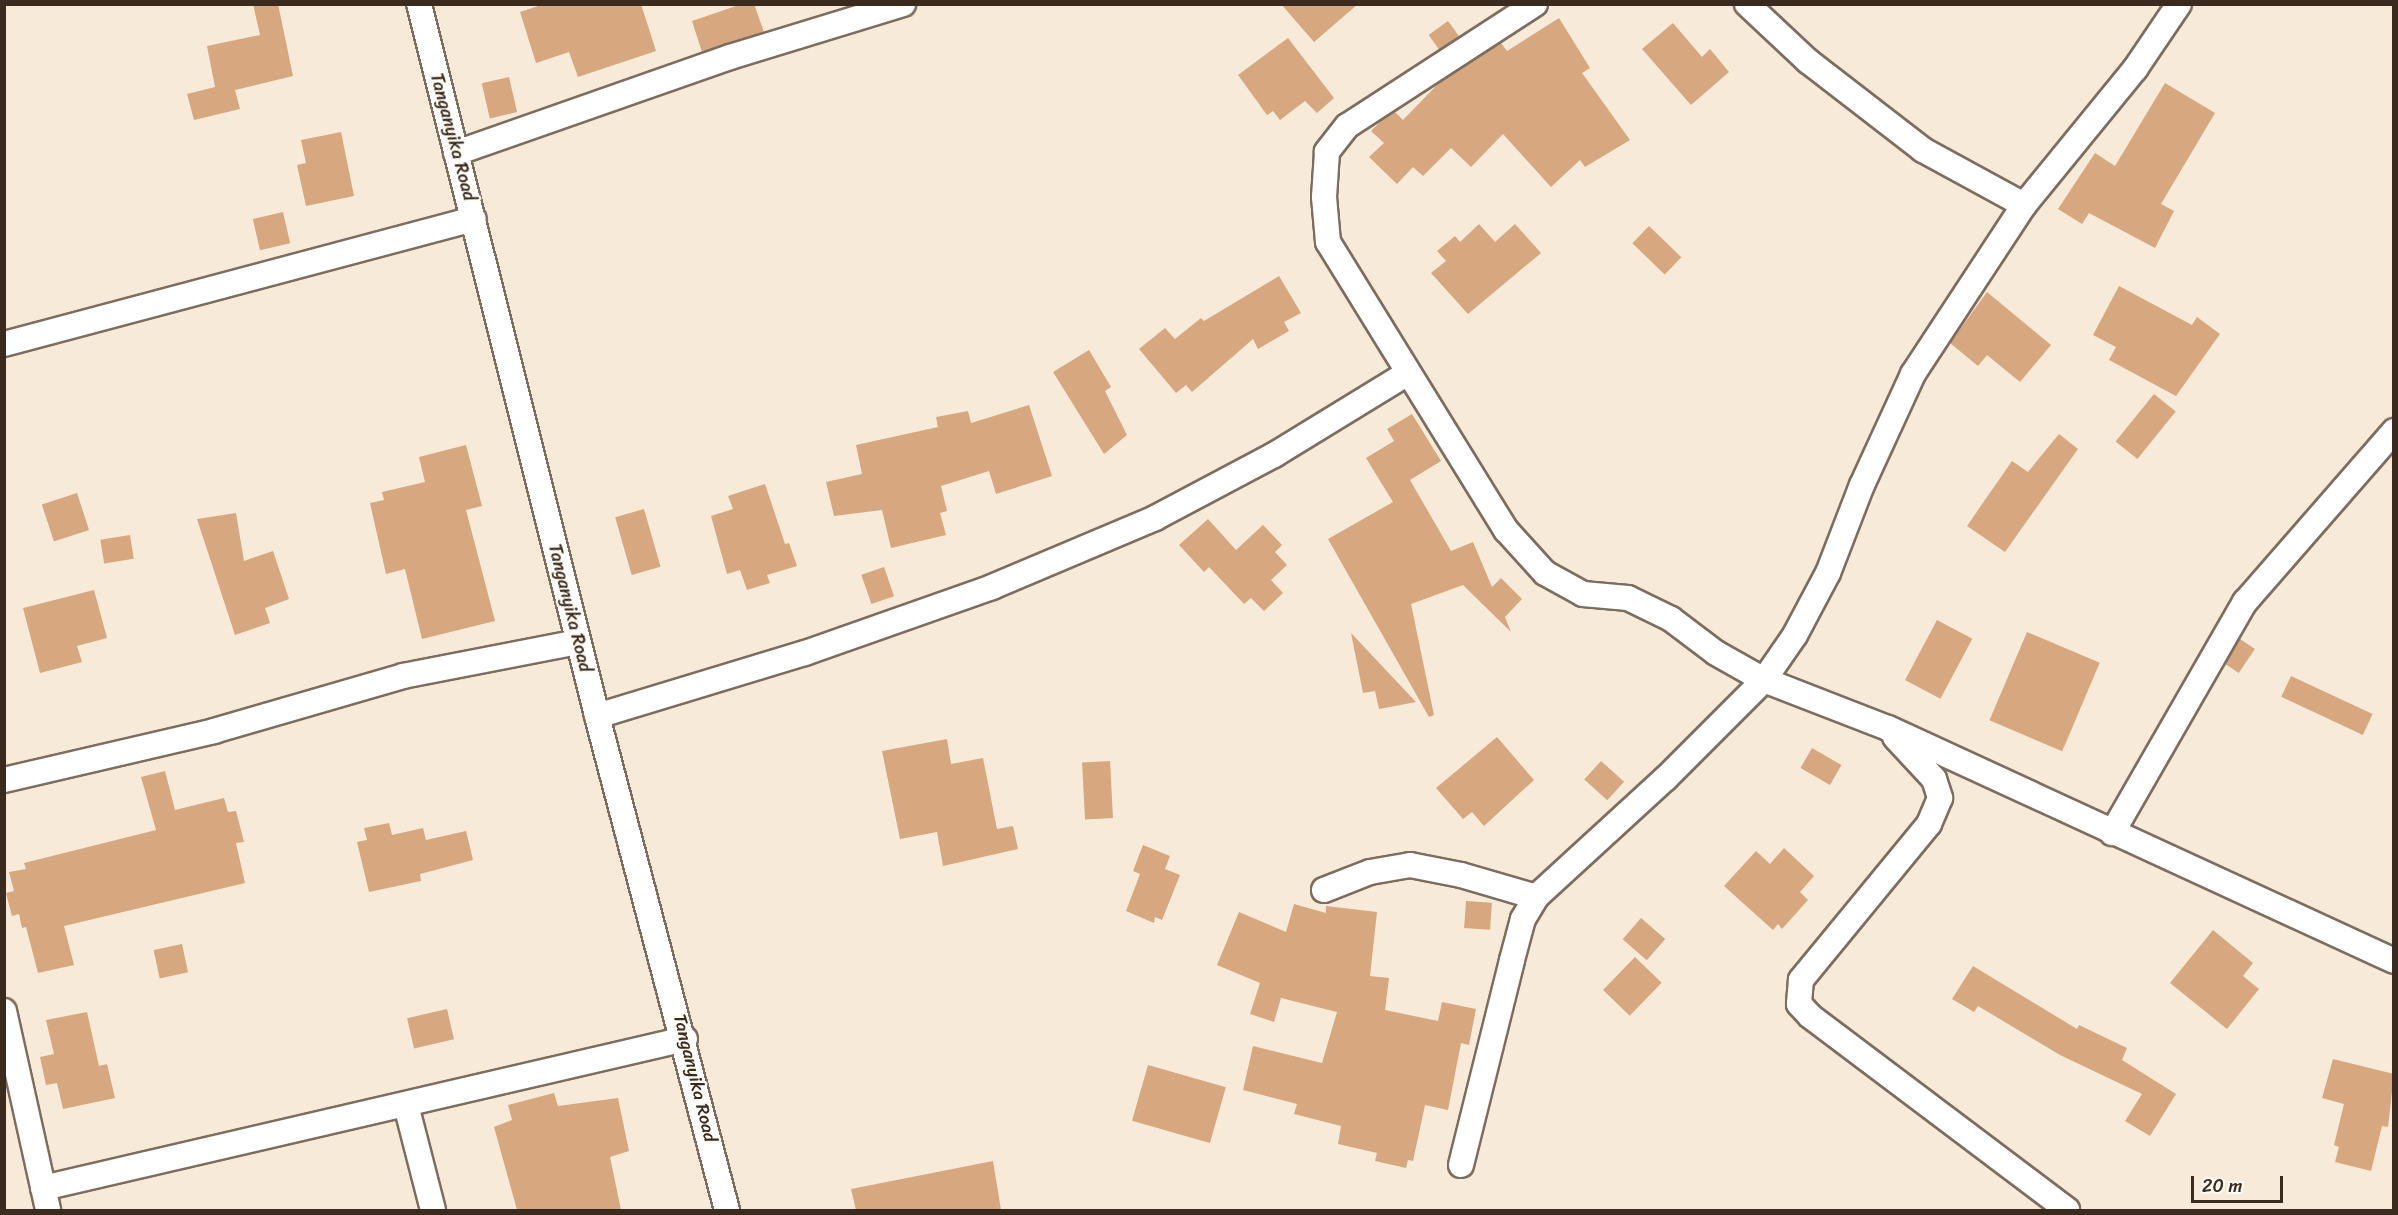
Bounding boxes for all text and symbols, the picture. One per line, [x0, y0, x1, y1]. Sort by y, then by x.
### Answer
street label: Tanganyika Road [426, 71, 480, 203]
street label: Tanganyika Road [544, 542, 596, 674]
street label: Tanganyika Road [669, 1012, 721, 1144]
scale bar [2194, 1164, 2286, 1202]
text: 20 m [2202, 1170, 2242, 1202]

